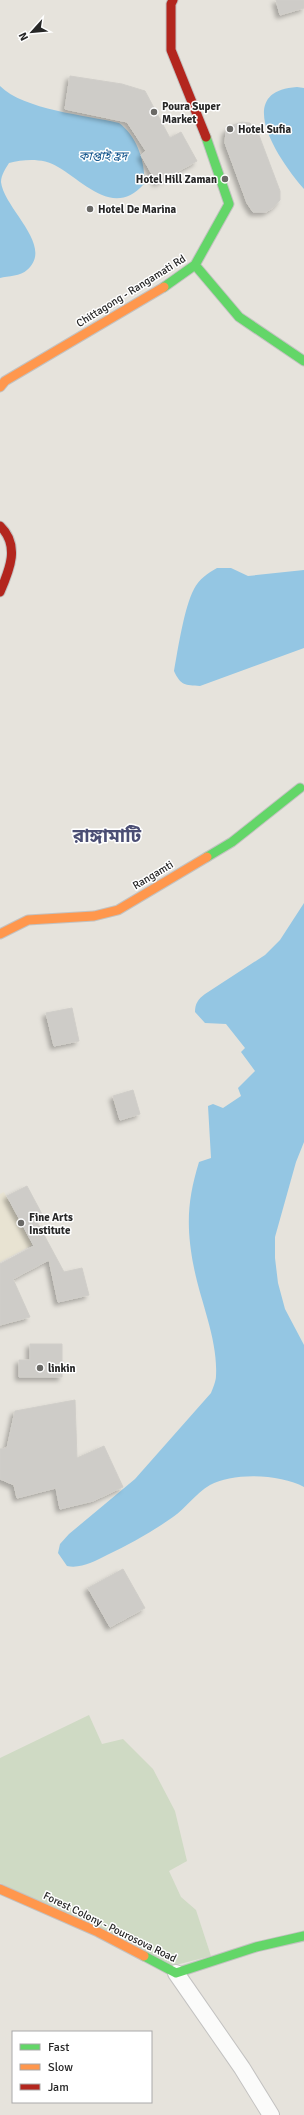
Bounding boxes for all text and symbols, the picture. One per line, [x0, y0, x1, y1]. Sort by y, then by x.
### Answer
north arrow [12, 12, 52, 52]
text: N [16, 30, 31, 43]
place label: Poura Super Market [162, 100, 221, 126]
marker: Poura Super Market [149, 107, 159, 117]
place label: Hotel Sufia [238, 123, 291, 136]
marker: Hotel Sufia [225, 124, 235, 134]
water label: কাপ্তাই হ্রদ [79, 149, 130, 164]
place label: Hotel Hill Zaman [136, 173, 217, 186]
marker: Hotel Hill Zaman [220, 174, 230, 184]
place label: Hotel De Marina [98, 203, 177, 216]
marker: Hotel De Marina [85, 204, 95, 214]
street label: Chittagong - Rangamati Rd [74, 252, 188, 330]
district label: রাঙ্গামাটি [72, 824, 142, 848]
street label: Rangamti [130, 858, 176, 892]
place label: Fine Arts Institute [29, 1211, 73, 1237]
marker: Fine Arts Institute [16, 1218, 26, 1228]
place label: linkin [48, 1362, 76, 1375]
marker: linkin [35, 1363, 45, 1373]
street label: Forest Colony - Pourosova Road [41, 1889, 179, 1965]
legend [12, 2031, 152, 2103]
text: Fast [48, 2040, 69, 2055]
text: Slow [48, 2060, 73, 2075]
text: Jam [48, 2080, 69, 2095]

